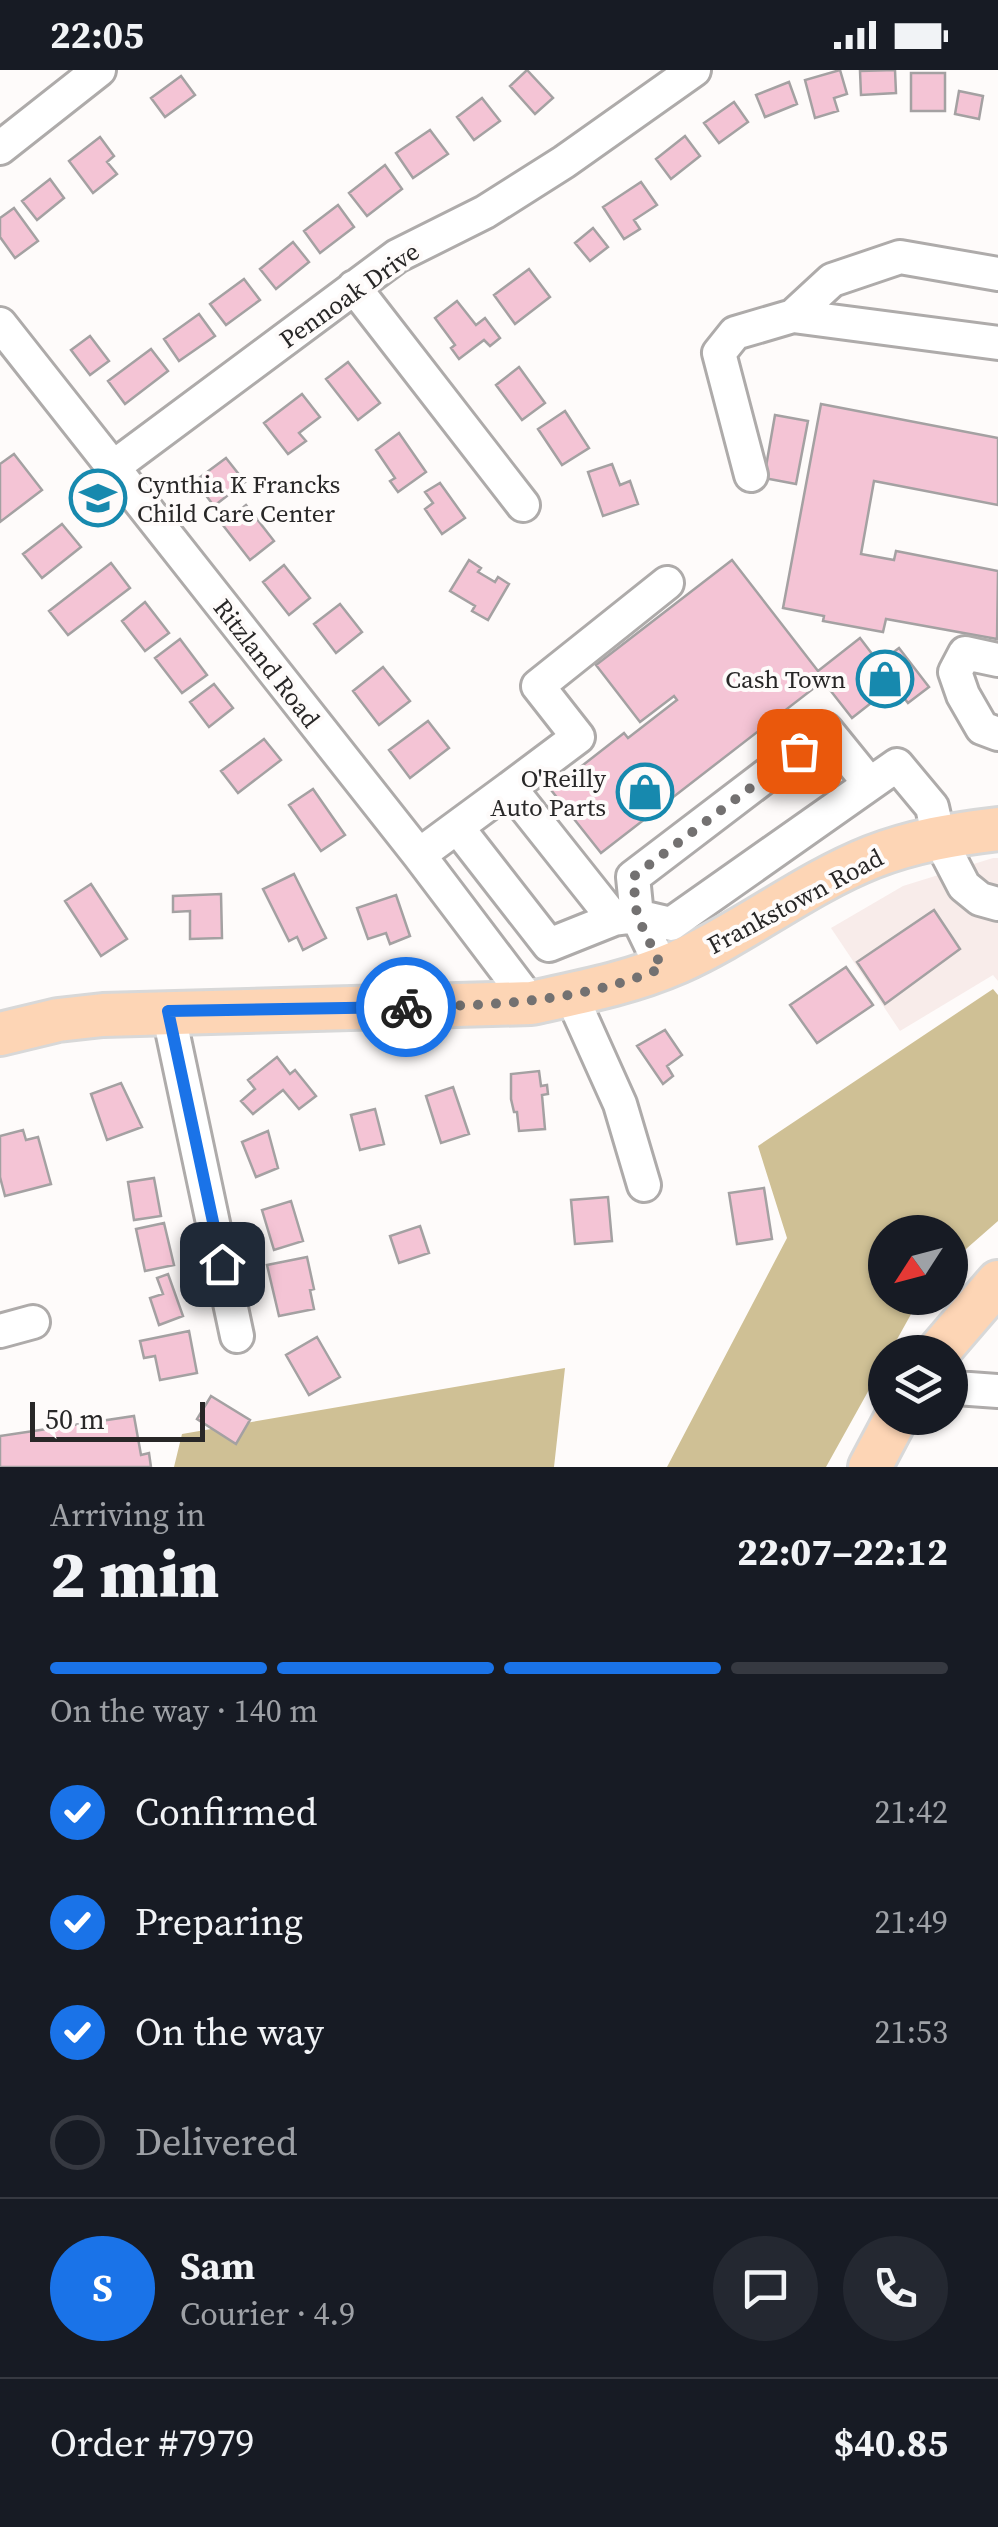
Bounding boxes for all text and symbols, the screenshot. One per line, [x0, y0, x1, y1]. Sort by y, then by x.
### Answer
text: 22:05 [50, 9, 144, 61]
street label: Pennoak Drive [272, 234, 426, 356]
place label: Cynthia K Francks Child Care Center [137, 467, 340, 530]
school or university icon: Cynthia K Francks Child Care Center [68, 468, 128, 528]
street label: Ritzland Road [206, 592, 328, 734]
shop icon: Cash Town [855, 649, 915, 709]
place label: Cash Town [725, 662, 846, 696]
pin [757, 709, 842, 794]
icon: bag [772, 724, 827, 779]
place label: O'Reilly Auto Parts [490, 761, 606, 824]
shop icon: O'Reilly Auto Parts [615, 762, 675, 822]
street label: Frankstown Road [701, 840, 889, 962]
courier [356, 957, 456, 1057]
icon: bike [379, 980, 434, 1035]
north arrow [868, 1215, 968, 1315]
map controls [868, 1215, 968, 1435]
pin [180, 1222, 265, 1307]
icon: home [195, 1237, 250, 1292]
button: layers [868, 1335, 968, 1435]
scale bar [30, 1397, 205, 1442]
text: 50 m [45, 1400, 105, 1438]
text: Arriving in [50, 1493, 205, 1537]
text: 22:07–22:12 [737, 1526, 948, 1578]
text: 2 min [50, 1530, 220, 1619]
text: On the way · 140 m [50, 1689, 318, 1733]
icon: check [50, 1785, 105, 1840]
text: Confirmed [135, 1786, 317, 1838]
text: 21:42 [874, 1790, 948, 1834]
icon: check [50, 1895, 105, 1950]
text: Preparing [135, 1896, 303, 1948]
text: 21:49 [874, 1900, 948, 1944]
icon: check [50, 2005, 105, 2060]
text: On the way [135, 2006, 324, 2058]
text: 21:53 [874, 2010, 948, 2054]
text: Delivered [135, 2116, 298, 2168]
button: chat [713, 2236, 818, 2341]
button: phone [843, 2236, 948, 2341]
text: Sam [180, 2240, 255, 2292]
text: S [92, 2262, 113, 2314]
text: Courier · 4.9 [180, 2292, 355, 2336]
text: Order #7979 [50, 2417, 254, 2469]
text: $40.85 [834, 2417, 948, 2469]

